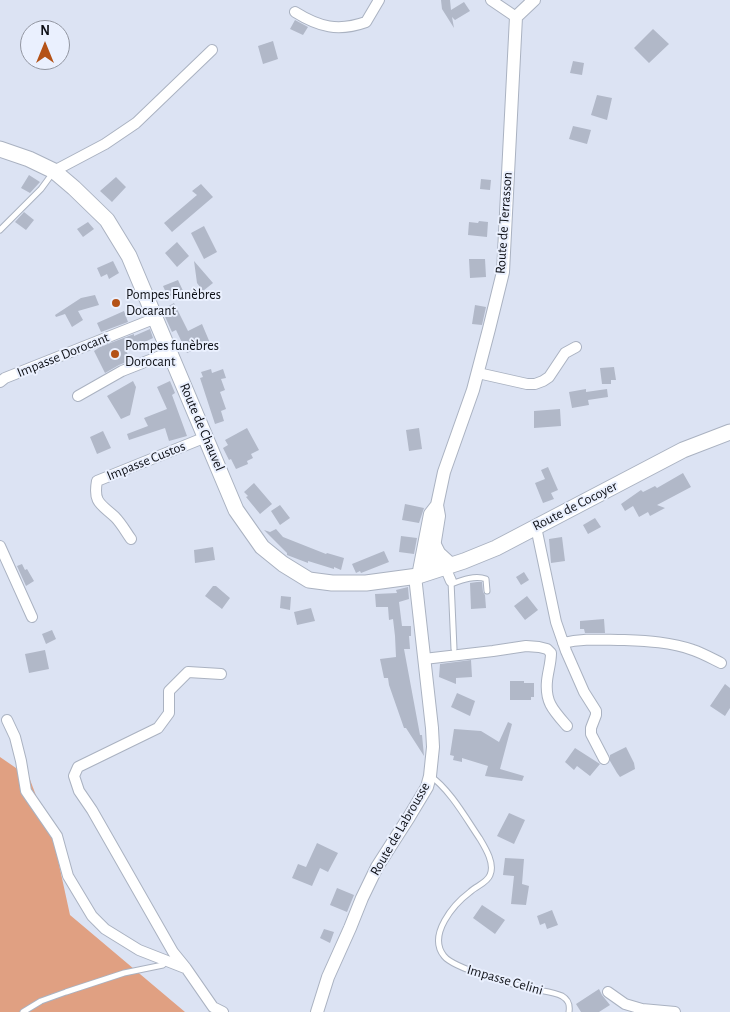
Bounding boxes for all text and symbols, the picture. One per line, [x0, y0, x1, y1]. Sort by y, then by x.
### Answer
north arrow [20, 20, 70, 70]
text: N [40, 24, 50, 38]
street label: Route de Terrasson [492, 171, 516, 275]
place label: Pompes Funèbres Docarant [126, 287, 221, 320]
marker: Pompes Funèbres Docarant [110, 297, 122, 309]
street label: Impasse Dorocant [14, 329, 112, 381]
place label: Pompes funèbres Dorocant [125, 338, 219, 371]
marker: Pompes funèbres Dorocant [109, 348, 121, 360]
street label: Route de Chauvel [176, 380, 228, 474]
street label: Impasse Custos [104, 438, 188, 484]
street label: Route de Cocoyer [530, 477, 620, 535]
street label: Route de Labrousse [366, 779, 434, 879]
street label: Impasse Celini [465, 961, 545, 999]

